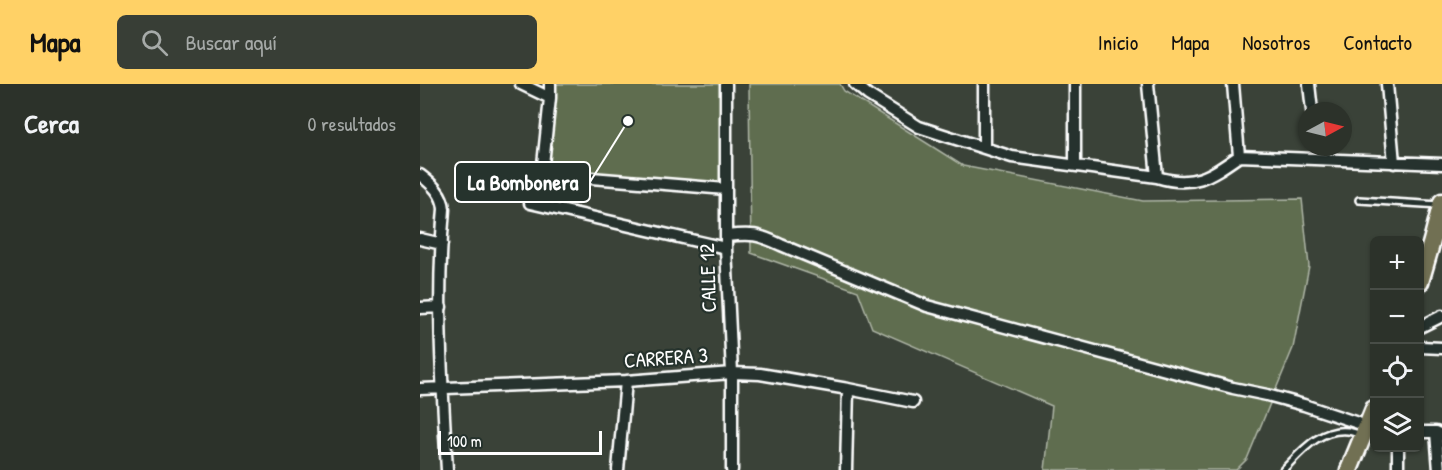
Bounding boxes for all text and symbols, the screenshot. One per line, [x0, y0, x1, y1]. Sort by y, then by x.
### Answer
search box [117, 15, 537, 69]
text: Mapa [30, 23, 81, 61]
icon: search [138, 26, 171, 59]
text: Buscar aquí [186, 27, 277, 57]
text: Inicio [1098, 28, 1138, 57]
text: Mapa [1171, 28, 1209, 57]
text: Nosotros [1242, 28, 1310, 57]
text: Contacto [1343, 28, 1412, 57]
north arrow [1298, 102, 1352, 156]
text: Cerca [24, 106, 79, 141]
text: 0 resultados [307, 110, 396, 137]
callout: La Bombonera [455, 162, 590, 202]
text: La Bombonera [468, 167, 579, 197]
map controls [1370, 236, 1424, 452]
button: + [1370, 236, 1424, 290]
street label: CALLE 12 [692, 243, 723, 313]
button: − [1370, 290, 1424, 344]
street label: CARRERA 3 [623, 340, 709, 375]
button: locate [1370, 344, 1424, 398]
button: layers [1370, 398, 1424, 452]
scale bar [438, 428, 602, 456]
text: 100 m [447, 430, 482, 452]

